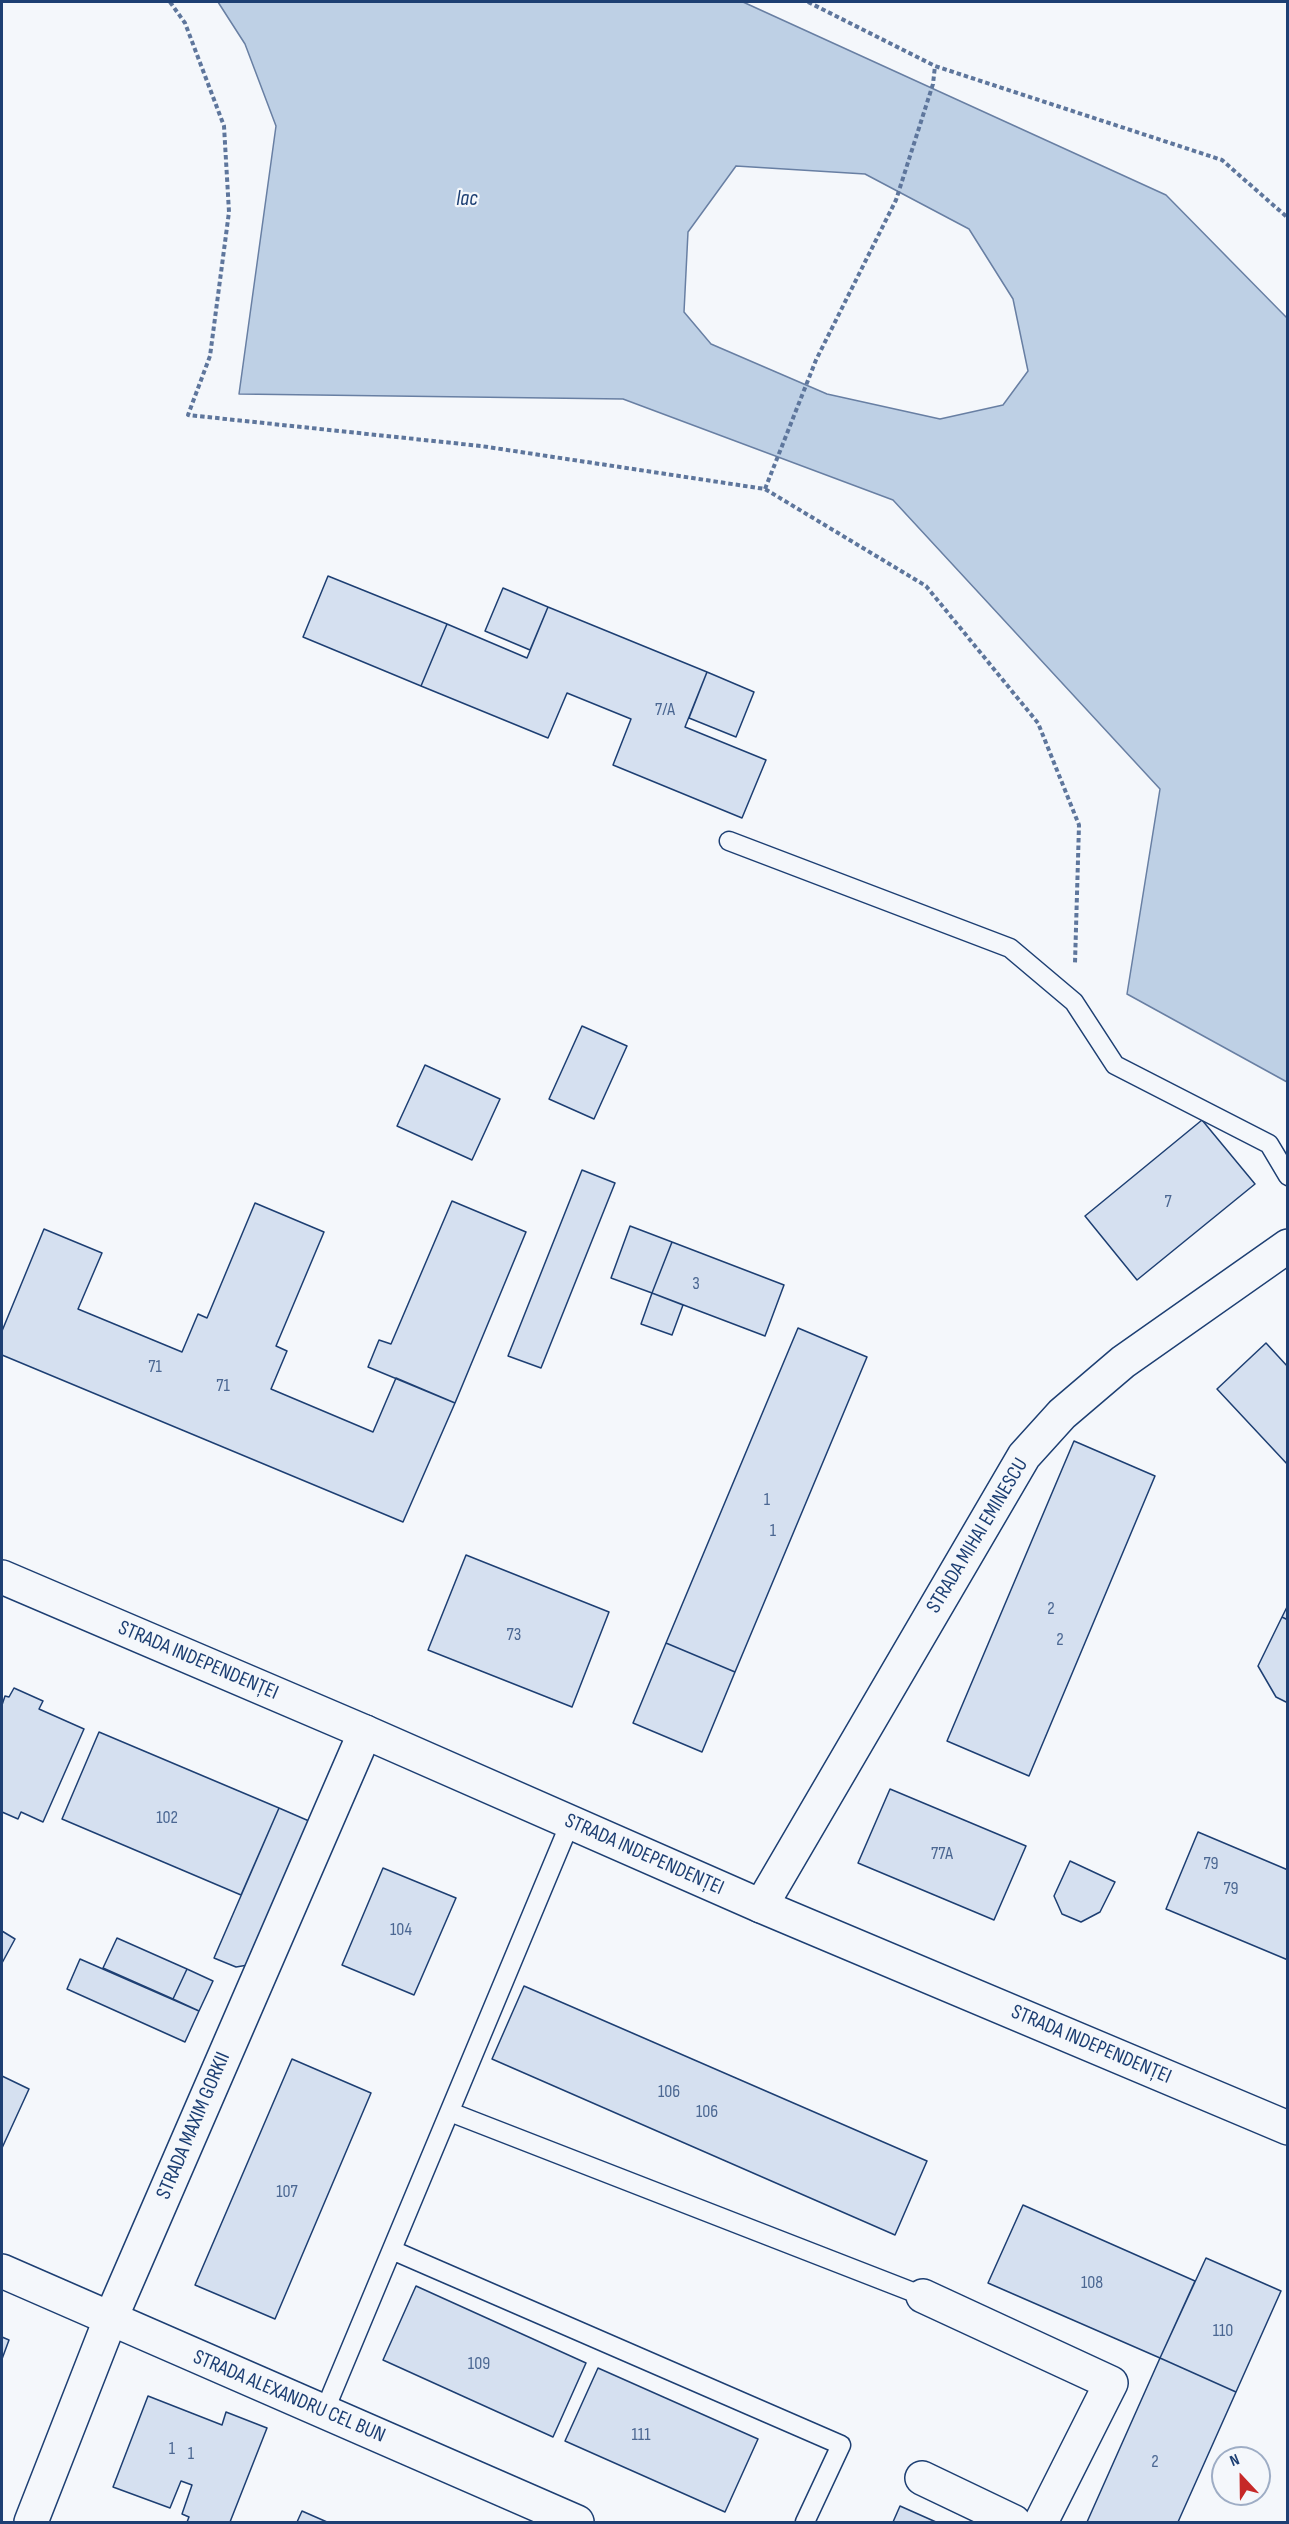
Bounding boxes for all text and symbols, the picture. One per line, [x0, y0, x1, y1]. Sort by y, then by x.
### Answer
water label: lac [456, 186, 478, 212]
house number: 7/A [655, 699, 675, 721]
house number: 7 [1164, 1191, 1172, 1213]
house number: 3 [692, 1273, 700, 1295]
house number: 71 [148, 1356, 162, 1378]
house number: 71 [216, 1375, 230, 1397]
street label: STRADA MIHAI EMINESCU [922, 1454, 1034, 1618]
house number: 1 [764, 1489, 770, 1511]
house number: 1 [770, 1520, 776, 1542]
house number: 2 [1047, 1598, 1055, 1620]
street label: STRADA INDEPENDENȚEI [114, 1616, 282, 1706]
house number: 73 [507, 1624, 521, 1646]
house number: 2 [1056, 1629, 1064, 1651]
house number: 102 [156, 1807, 178, 1829]
street label: STRADA INDEPENDENȚEI [561, 1809, 727, 1901]
house number: 77A [931, 1843, 953, 1865]
house number: 79 [1203, 1853, 1219, 1875]
house number: 79 [1223, 1878, 1239, 1900]
house number: 104 [390, 1919, 412, 1941]
street label: STRADA INDEPENDENȚEI [1007, 2000, 1175, 2090]
street label: STRADA MAXIM GORKII [152, 2049, 236, 2203]
house number: 106 [658, 2081, 680, 2103]
house number: 106 [696, 2101, 718, 2123]
house number: 107 [276, 2181, 298, 2203]
house number: 108 [1081, 2272, 1103, 2294]
house number: 110 [1213, 2320, 1233, 2342]
street label: STRADA ALEXANDRU CEL BUN [189, 2345, 389, 2449]
house number: 109 [468, 2353, 490, 2375]
house number: 111 [632, 2424, 650, 2446]
house number: 1 [169, 2438, 175, 2460]
house number: 1 [188, 2443, 194, 2465]
north arrow [1211, 2446, 1271, 2506]
text: N [1227, 2450, 1242, 2471]
house number: 2 [1151, 2451, 1159, 2473]

